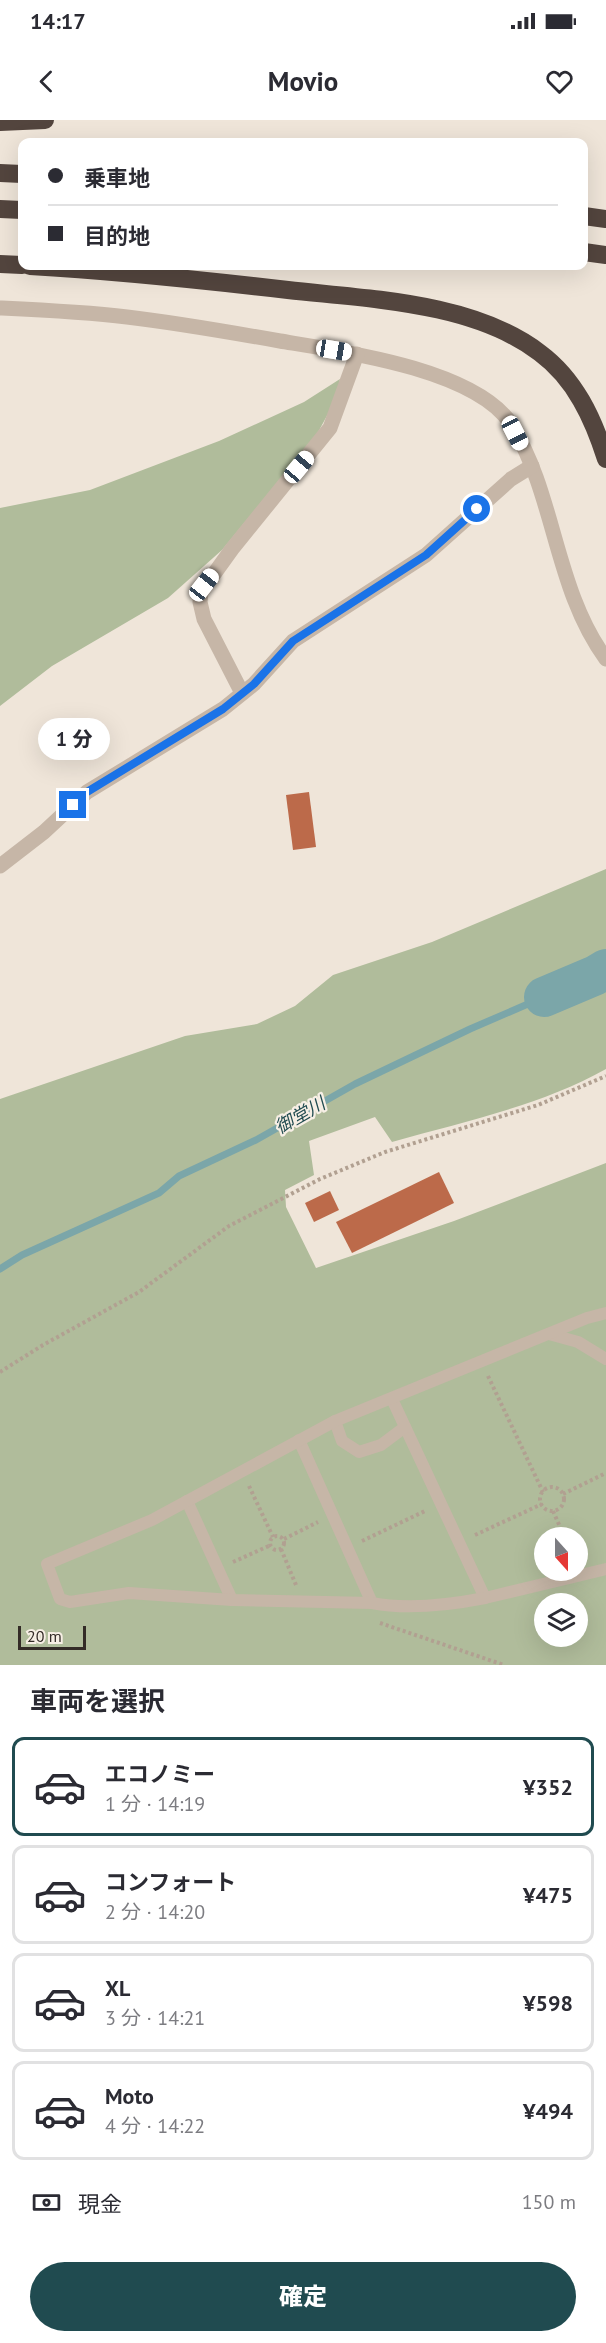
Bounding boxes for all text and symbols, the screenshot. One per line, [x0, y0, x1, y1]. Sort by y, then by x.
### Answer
text: 14:17 [30, 7, 86, 35]
text: Movio [268, 64, 338, 98]
icon: back [30, 65, 63, 98]
icon: heart [543, 65, 576, 98]
text: 乗車地 [84, 164, 150, 192]
text: 目的地 [84, 222, 150, 250]
car [315, 338, 353, 362]
car [499, 413, 531, 453]
car [281, 447, 317, 487]
route start [463, 495, 490, 522]
car [186, 565, 222, 605]
callout: 1 分 [37, 718, 109, 760]
text: 1 分 [56, 726, 92, 752]
route end [59, 791, 86, 818]
water label: 御堂川 [271, 1091, 331, 1138]
north arrow [534, 1527, 588, 1581]
map controls [534, 1527, 588, 1647]
button: layers [534, 1593, 588, 1647]
scale bar [18, 1623, 86, 1650]
text: 20 m [27, 1626, 62, 1646]
text: 車両を選択 [30, 1684, 165, 1718]
icon: car [33, 1760, 87, 1814]
text: エコノミー [105, 1760, 215, 1788]
text: ¥352 [523, 1773, 573, 1801]
text: 1 分 · 14:19 [105, 1791, 205, 1817]
icon: car [33, 1868, 87, 1922]
text: コンフォート [105, 1868, 236, 1896]
text: ¥475 [523, 1881, 573, 1909]
text: 2 分 · 14:20 [105, 1899, 205, 1925]
text: XL [105, 1974, 130, 2002]
icon: car [33, 1976, 87, 2030]
text: ¥598 [523, 1989, 573, 2017]
text: 3 分 · 14:21 [105, 2005, 205, 2031]
text: Moto [105, 2082, 154, 2110]
icon: car [33, 2084, 87, 2138]
text: ¥494 [523, 2097, 573, 2125]
text: 4 分 · 14:22 [105, 2113, 205, 2139]
icon: cash [30, 2186, 63, 2219]
text: 150 m [522, 2189, 576, 2215]
text: 現金 [78, 2190, 122, 2218]
button: 確定 [30, 2262, 576, 2331]

